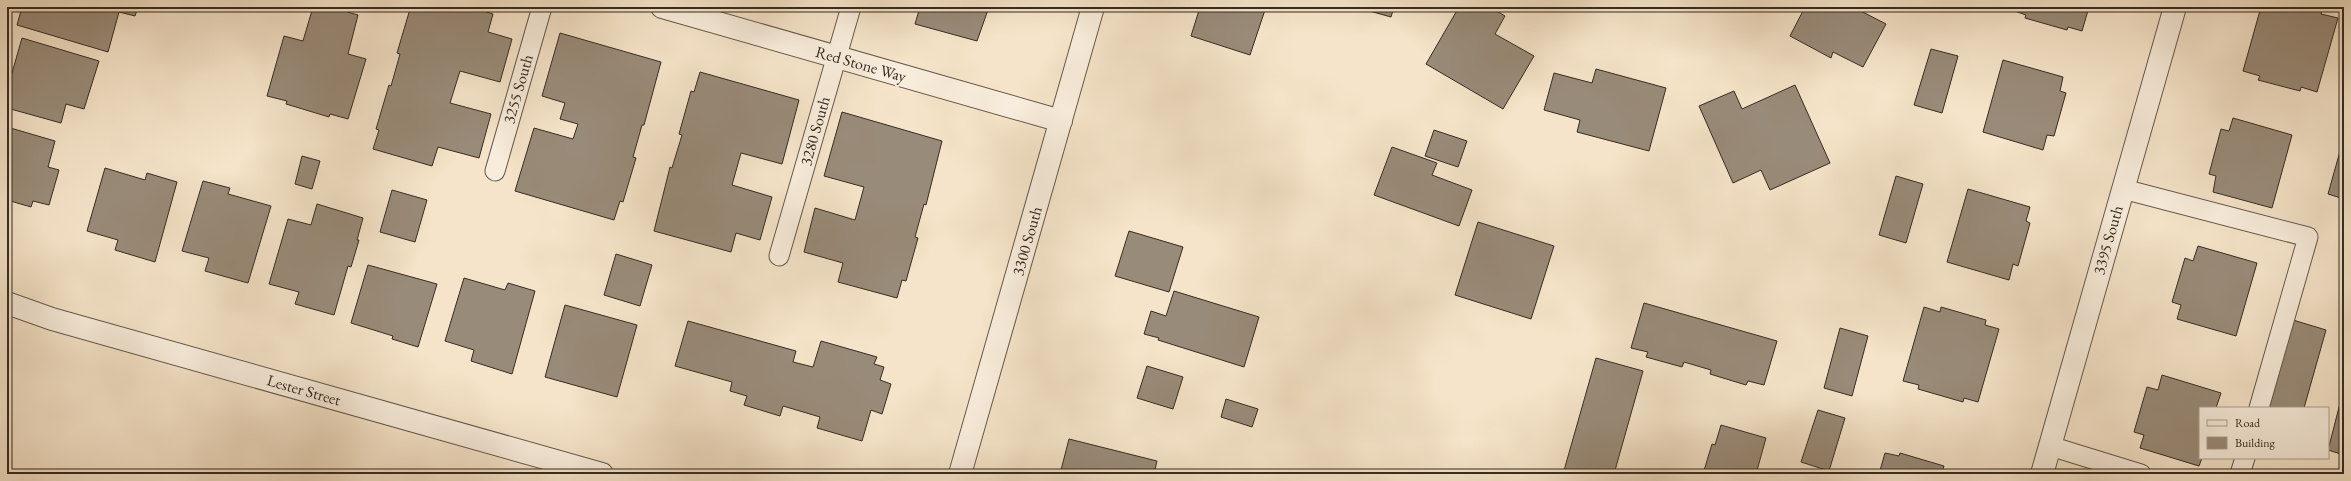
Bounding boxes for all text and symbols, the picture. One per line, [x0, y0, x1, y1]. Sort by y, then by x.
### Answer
street label: Red Stone Way [813, 41, 910, 87]
street label: 3255 South [498, 52, 538, 126]
street label: 3280 South [795, 94, 835, 168]
street label: 3395 South [2088, 203, 2128, 277]
street label: 3300 South [1007, 204, 1047, 278]
street label: Lester Street [265, 369, 343, 411]
legend [2199, 407, 2329, 459]
text: Road [2235, 415, 2261, 431]
text: Building [2235, 435, 2276, 451]

